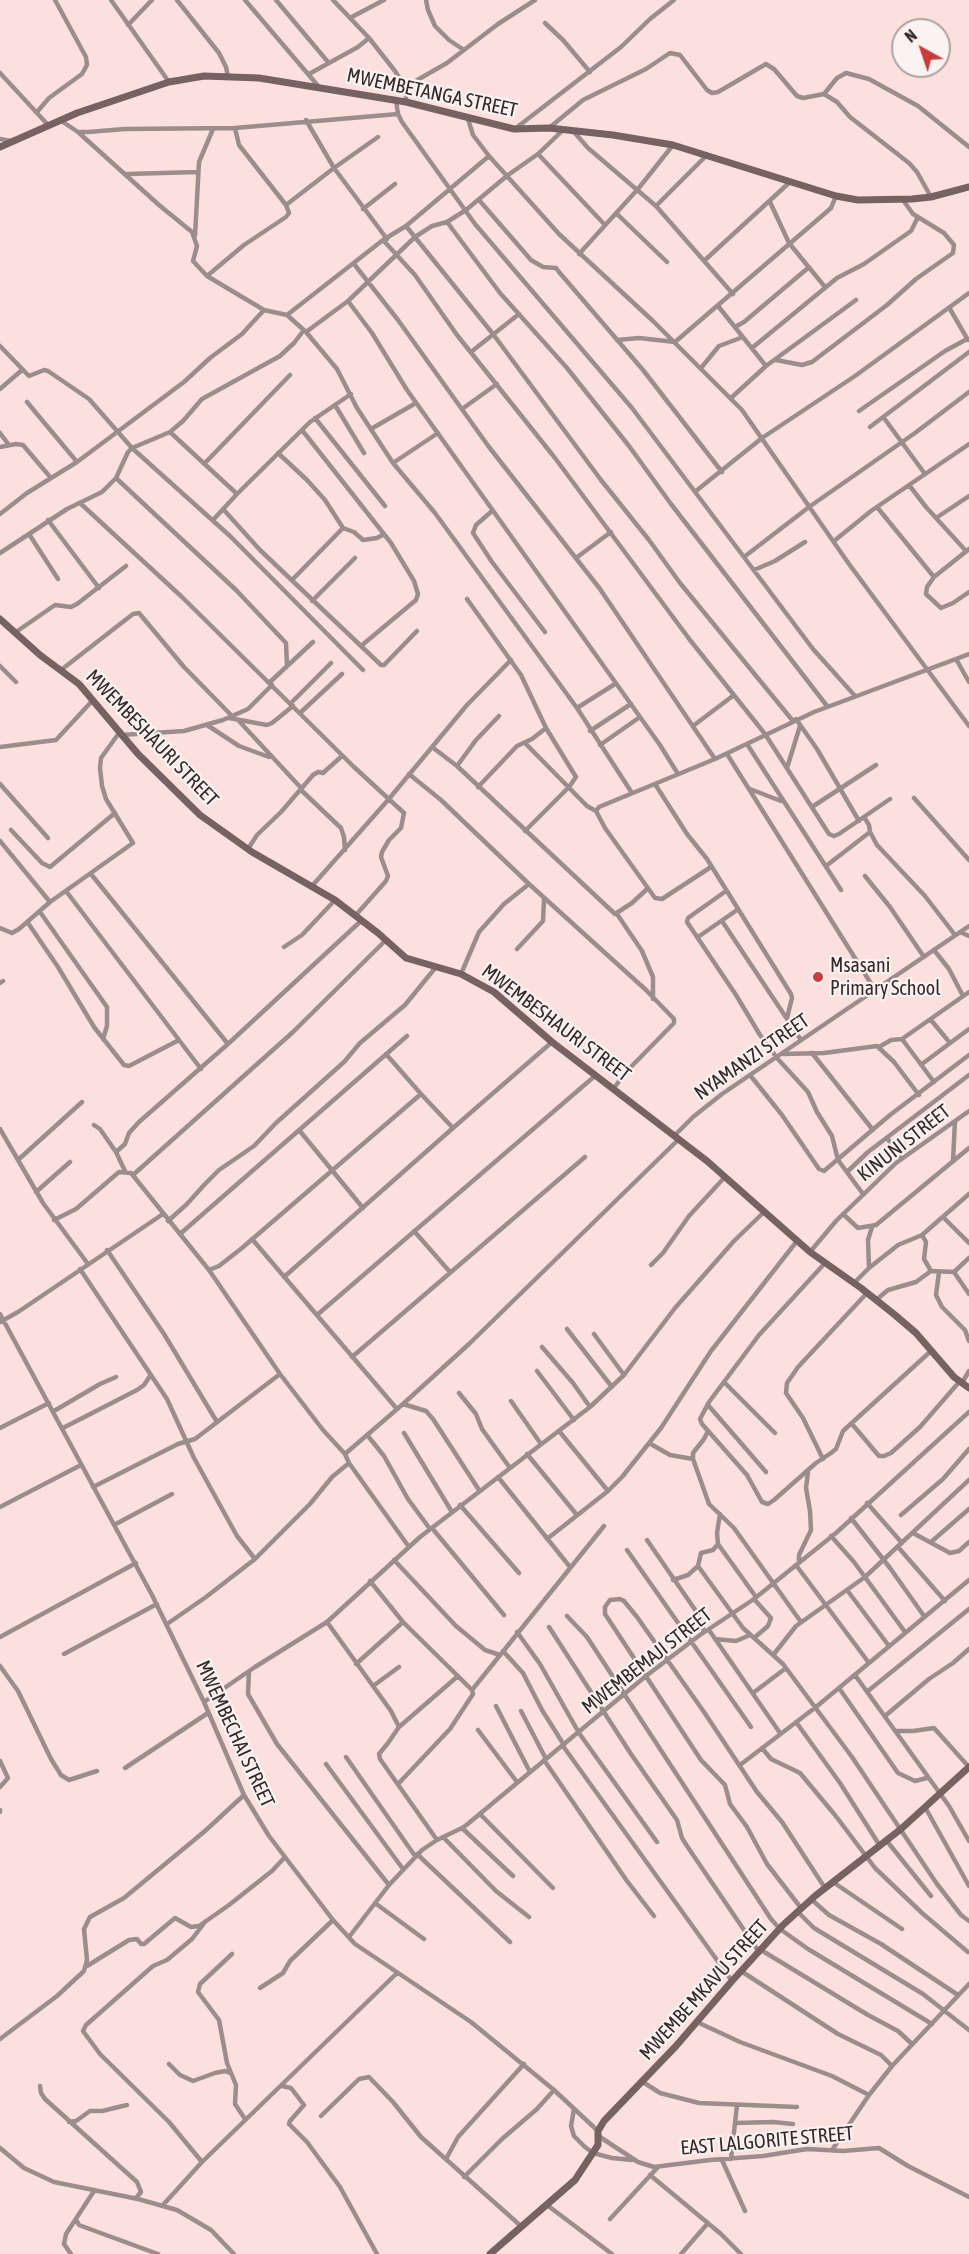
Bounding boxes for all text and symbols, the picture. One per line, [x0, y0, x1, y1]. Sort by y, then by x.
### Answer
north arrow [891, 18, 951, 78]
text: N [901, 26, 920, 46]
street label: MWEMBETANGA STREET [345, 63, 519, 123]
street label: MWEMBESHAURI STREET [81, 665, 223, 811]
place label: Msasani Primary School [830, 954, 940, 1001]
street label: MWEMBESHAURI STREET [477, 959, 635, 1087]
marker: Msasani Primary School [811, 970, 825, 984]
street label: NYAMANZI STREET [690, 1009, 814, 1105]
street label: KINUNI STREET [853, 1099, 955, 1187]
street label: MWEMBEMAJI STREET [577, 1603, 717, 1719]
street label: MWEMBECHAI STREET [191, 1657, 279, 1811]
street label: MWEMBE MKAVU STREET [635, 1915, 773, 2065]
street label: EAST LALGORITE STREET [680, 2121, 854, 2161]

